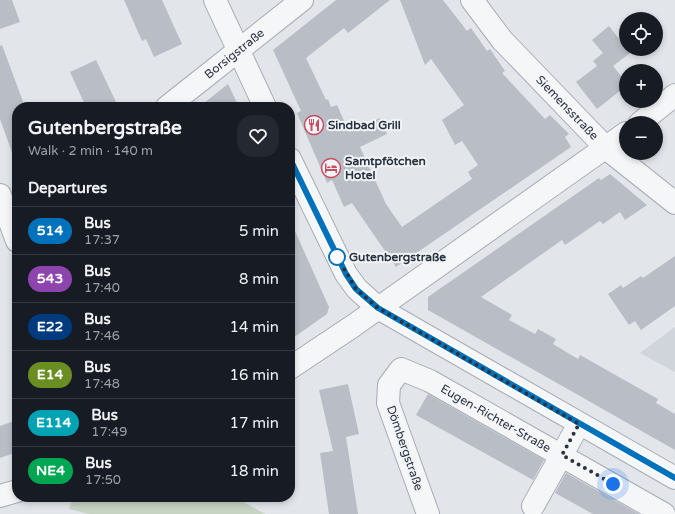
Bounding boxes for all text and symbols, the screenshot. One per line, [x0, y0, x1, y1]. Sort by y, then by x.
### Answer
map controls [619, 12, 663, 160]
button: locate [619, 12, 663, 56]
street label: Borsigstraße [202, 26, 267, 82]
button: + [619, 64, 663, 108]
street label: Siemensstraße [533, 73, 601, 143]
restaurant icon: Sindbad Grill [303, 114, 325, 136]
button: heart [237, 115, 279, 157]
button: − [619, 116, 663, 160]
text: Gutenbergstraße [28, 117, 182, 139]
place label: Sindbad Grill [328, 118, 401, 132]
text: Walk · 2 min · 140 m [28, 143, 153, 159]
place label: Samtpfötchen Hotel [345, 154, 426, 182]
hotel icon: Samtpfötchen Hotel [320, 157, 342, 179]
text: Departures [28, 179, 107, 197]
text: Bus [84, 214, 111, 232]
text: 514 [37, 222, 63, 239]
text: 5 min [239, 222, 279, 240]
text: 17:37 [84, 232, 120, 248]
marker: Gutenbergstraße [328, 248, 346, 266]
place label: Gutenbergstraße [349, 250, 446, 265]
text: Bus [84, 262, 111, 280]
text: 543 [37, 270, 63, 287]
text: 8 min [239, 270, 279, 288]
text: 17:40 [84, 280, 120, 296]
text: Bus [84, 310, 111, 328]
text: E22 [37, 318, 63, 335]
text: 14 min [230, 318, 279, 336]
text: 17:46 [84, 328, 120, 344]
text: Bus [84, 358, 111, 376]
text: E14 [37, 366, 63, 383]
text: 16 min [230, 366, 279, 384]
text: 17:48 [84, 376, 120, 392]
street label: Eugen-Richter-Straße [438, 382, 553, 455]
street label: Dömbergstraße [384, 404, 426, 493]
text: Bus [91, 406, 118, 424]
text: E114 [36, 414, 71, 431]
text: 17 min [230, 414, 279, 432]
text: 17:49 [91, 424, 127, 440]
text: Bus [85, 454, 112, 472]
text: NE4 [36, 462, 65, 479]
text: 18 min [230, 462, 279, 480]
text: 17:50 [85, 472, 121, 488]
your location [603, 474, 623, 494]

